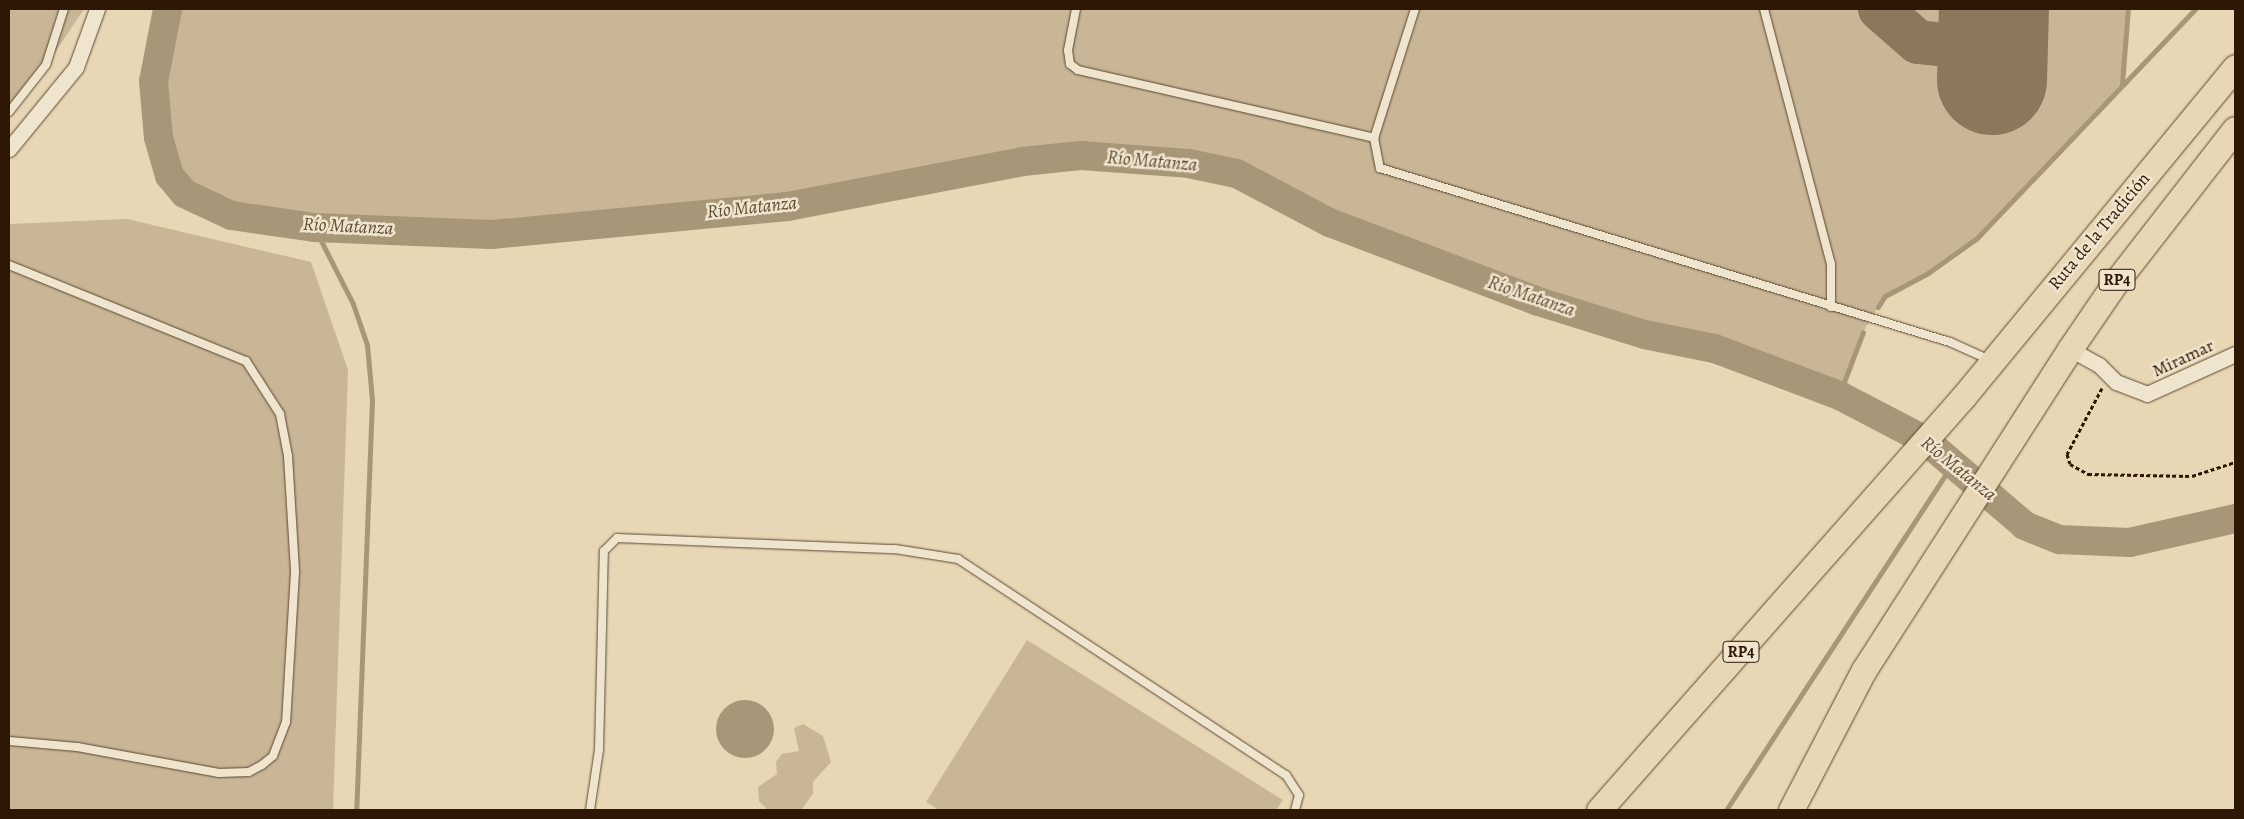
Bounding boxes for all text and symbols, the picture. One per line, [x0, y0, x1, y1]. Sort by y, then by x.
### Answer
water label: Río Matanza [1106, 147, 1198, 177]
street label: Ruta de la Tradición [2044, 168, 2154, 294]
water label: Río Matanza [706, 192, 798, 224]
water label: Río Matanza [302, 213, 394, 241]
road number: RP4 [2098, 266, 2136, 294]
water label: Río Matanza [1485, 272, 1577, 322]
street label: Miramar [2149, 334, 2217, 382]
water label: Río Matanza [1916, 432, 2000, 506]
road number: RP4 [1722, 638, 1760, 666]

